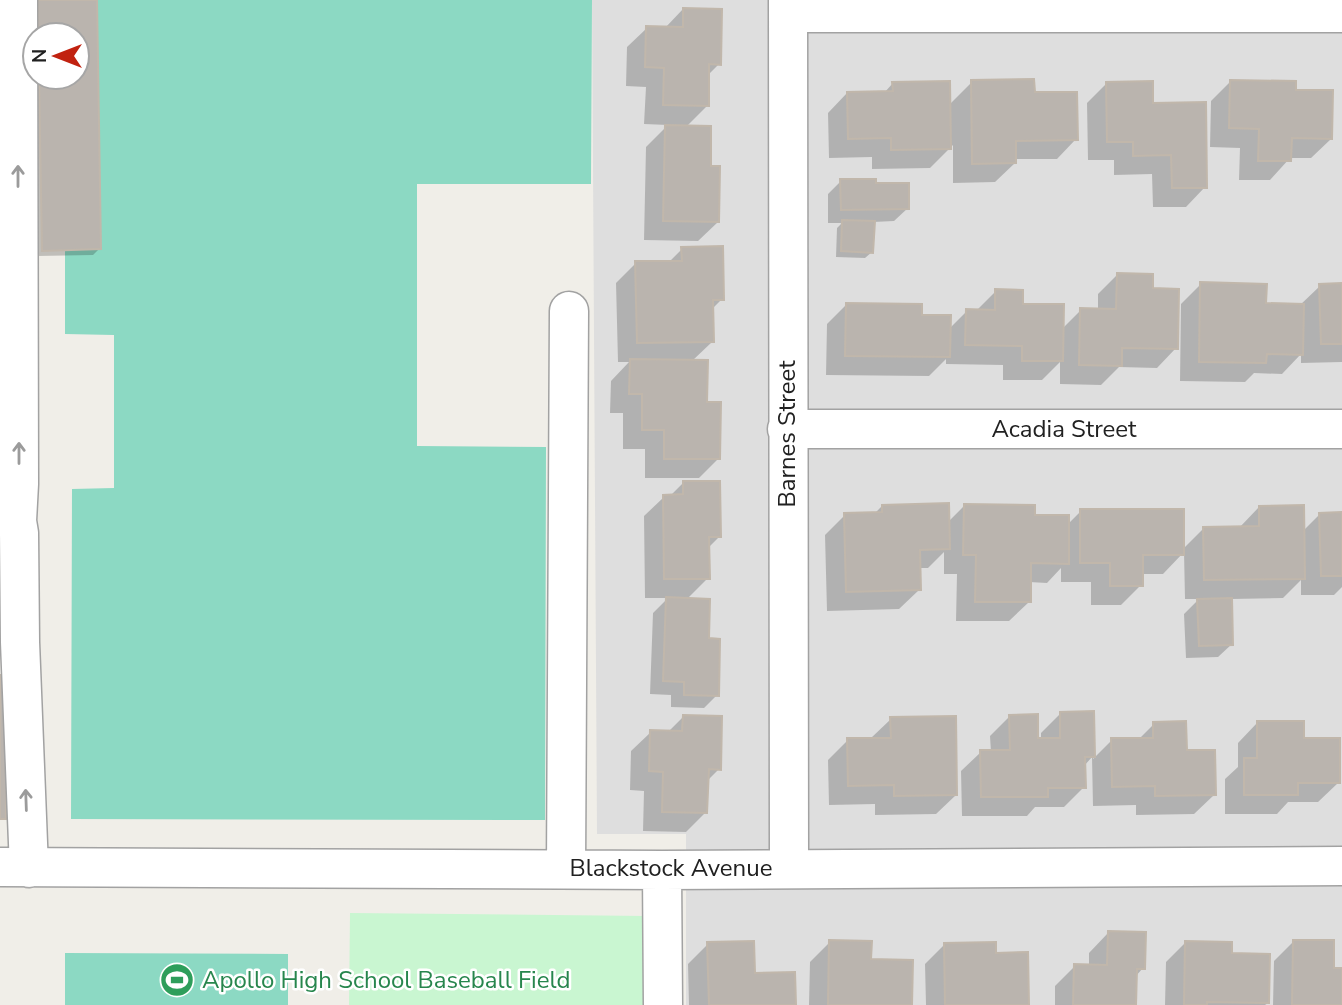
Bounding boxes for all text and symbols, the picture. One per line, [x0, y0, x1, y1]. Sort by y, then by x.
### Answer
north arrow [21, 21, 91, 91]
text: N [27, 49, 53, 63]
one-way arrow [11, 165, 25, 188]
street label: Barnes Street [771, 360, 803, 508]
street label: Acadia Street [991, 413, 1137, 445]
one-way arrow [12, 442, 26, 465]
one-way arrow [20, 788, 33, 811]
street label: Blackstock Avenue [570, 852, 772, 884]
sports icon: Apollo High School Baseball Field [158, 961, 196, 999]
place label: Apollo High School Baseball Field [202, 964, 570, 996]

